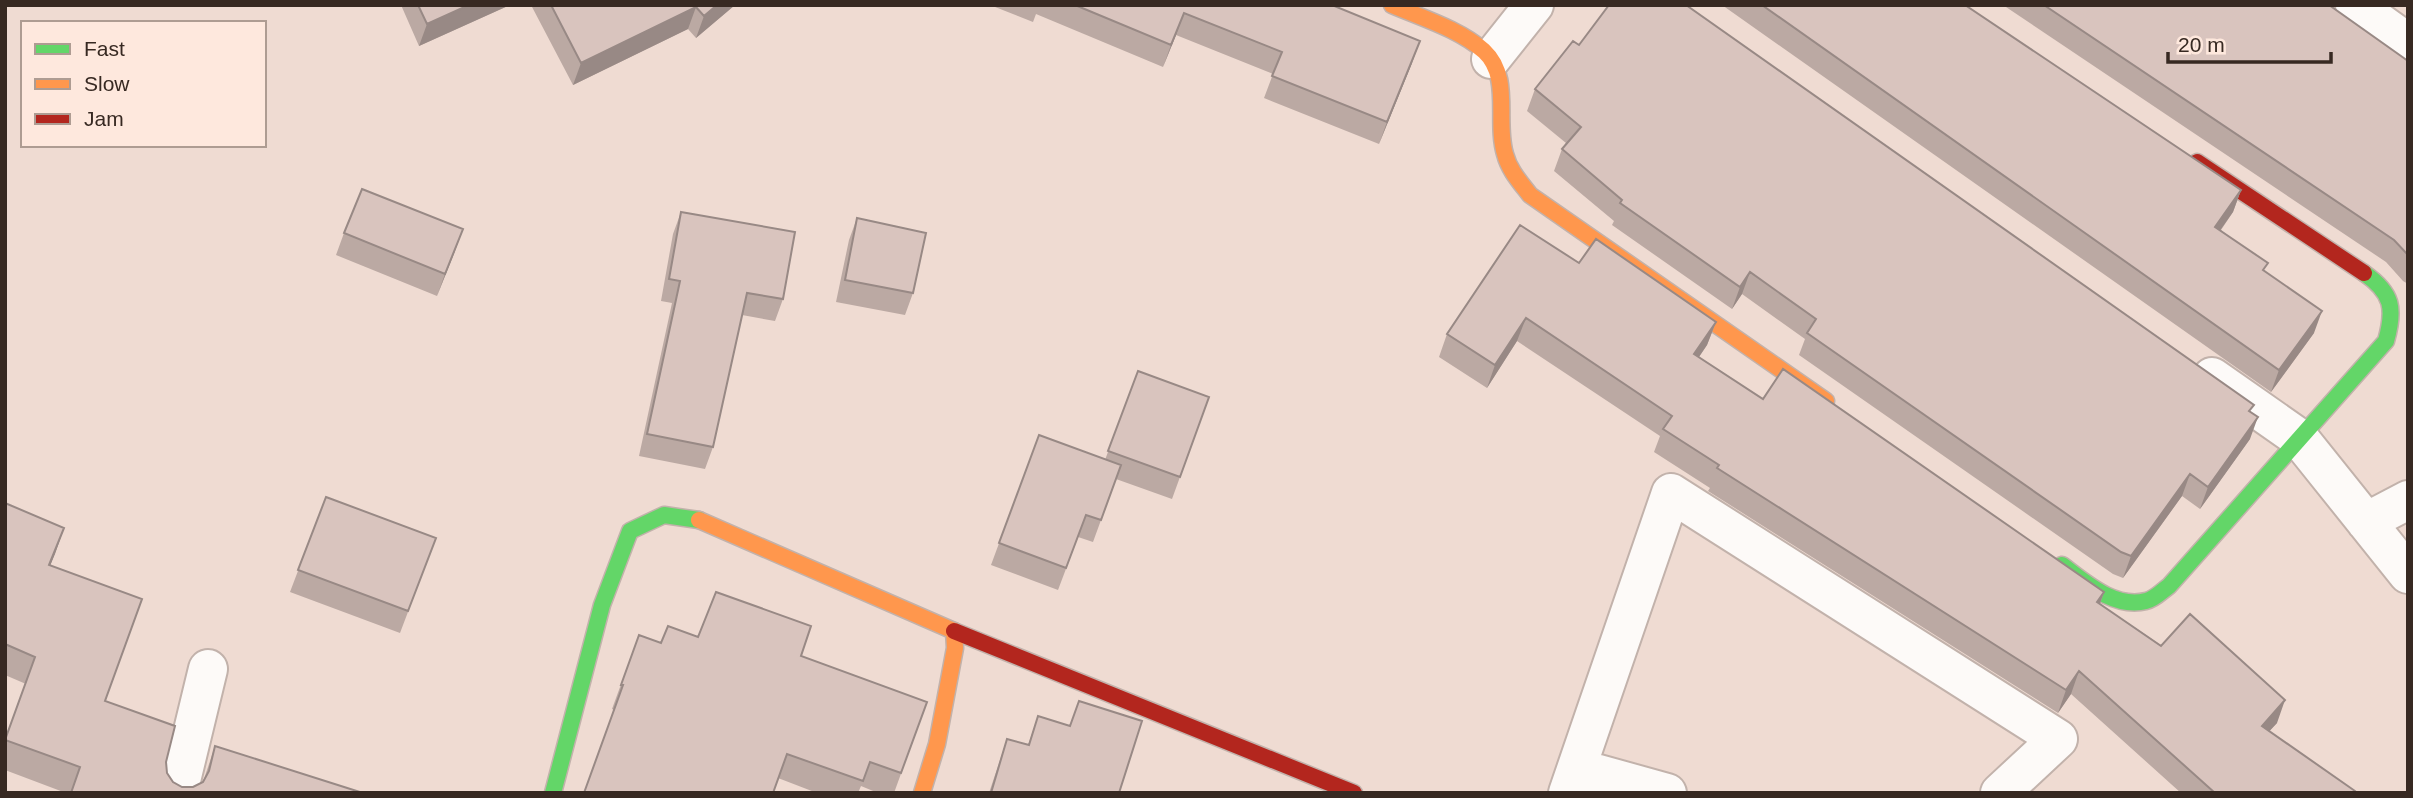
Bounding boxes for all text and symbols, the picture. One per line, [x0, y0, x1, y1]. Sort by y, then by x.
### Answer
legend [21, 21, 266, 147]
scale bar [2168, 21, 2331, 65]
text: 20 m [2178, 33, 2225, 56]
text: Fast [84, 37, 125, 60]
text: Slow [84, 72, 130, 95]
text: Jam [84, 107, 124, 130]

